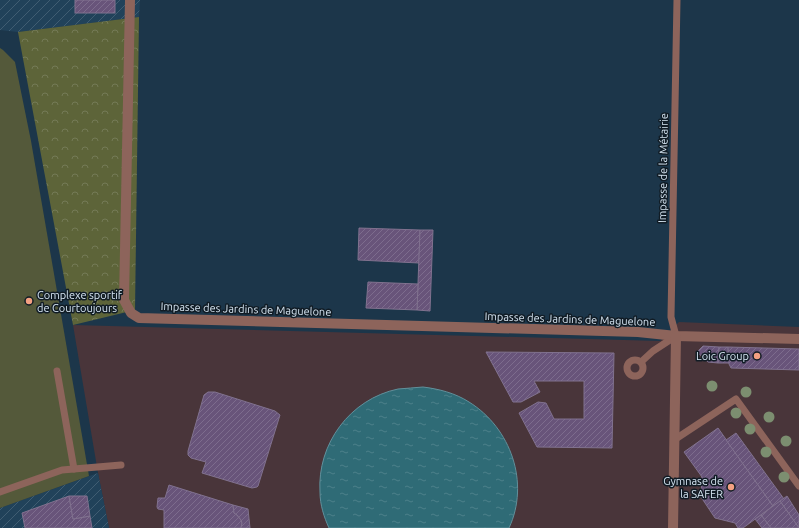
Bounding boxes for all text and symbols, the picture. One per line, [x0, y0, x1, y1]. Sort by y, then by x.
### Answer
street label: Impasse de la Métairie [656, 113, 670, 223]
place label: Complexe sportif de Courtoujours [37, 289, 123, 314]
marker: Complexe sportif de Courtoujours [24, 296, 34, 306]
street label: Impasse des Jardins de Maguelone [160, 300, 332, 318]
street label: Impasse des Jardins de Maguelone [484, 310, 656, 328]
place label: Loic Group [696, 350, 749, 362]
marker: Loic Group [752, 351, 762, 361]
place label: Gymnase de la SAFER [663, 475, 723, 500]
marker: Gymnase de la SAFER [726, 482, 736, 492]

